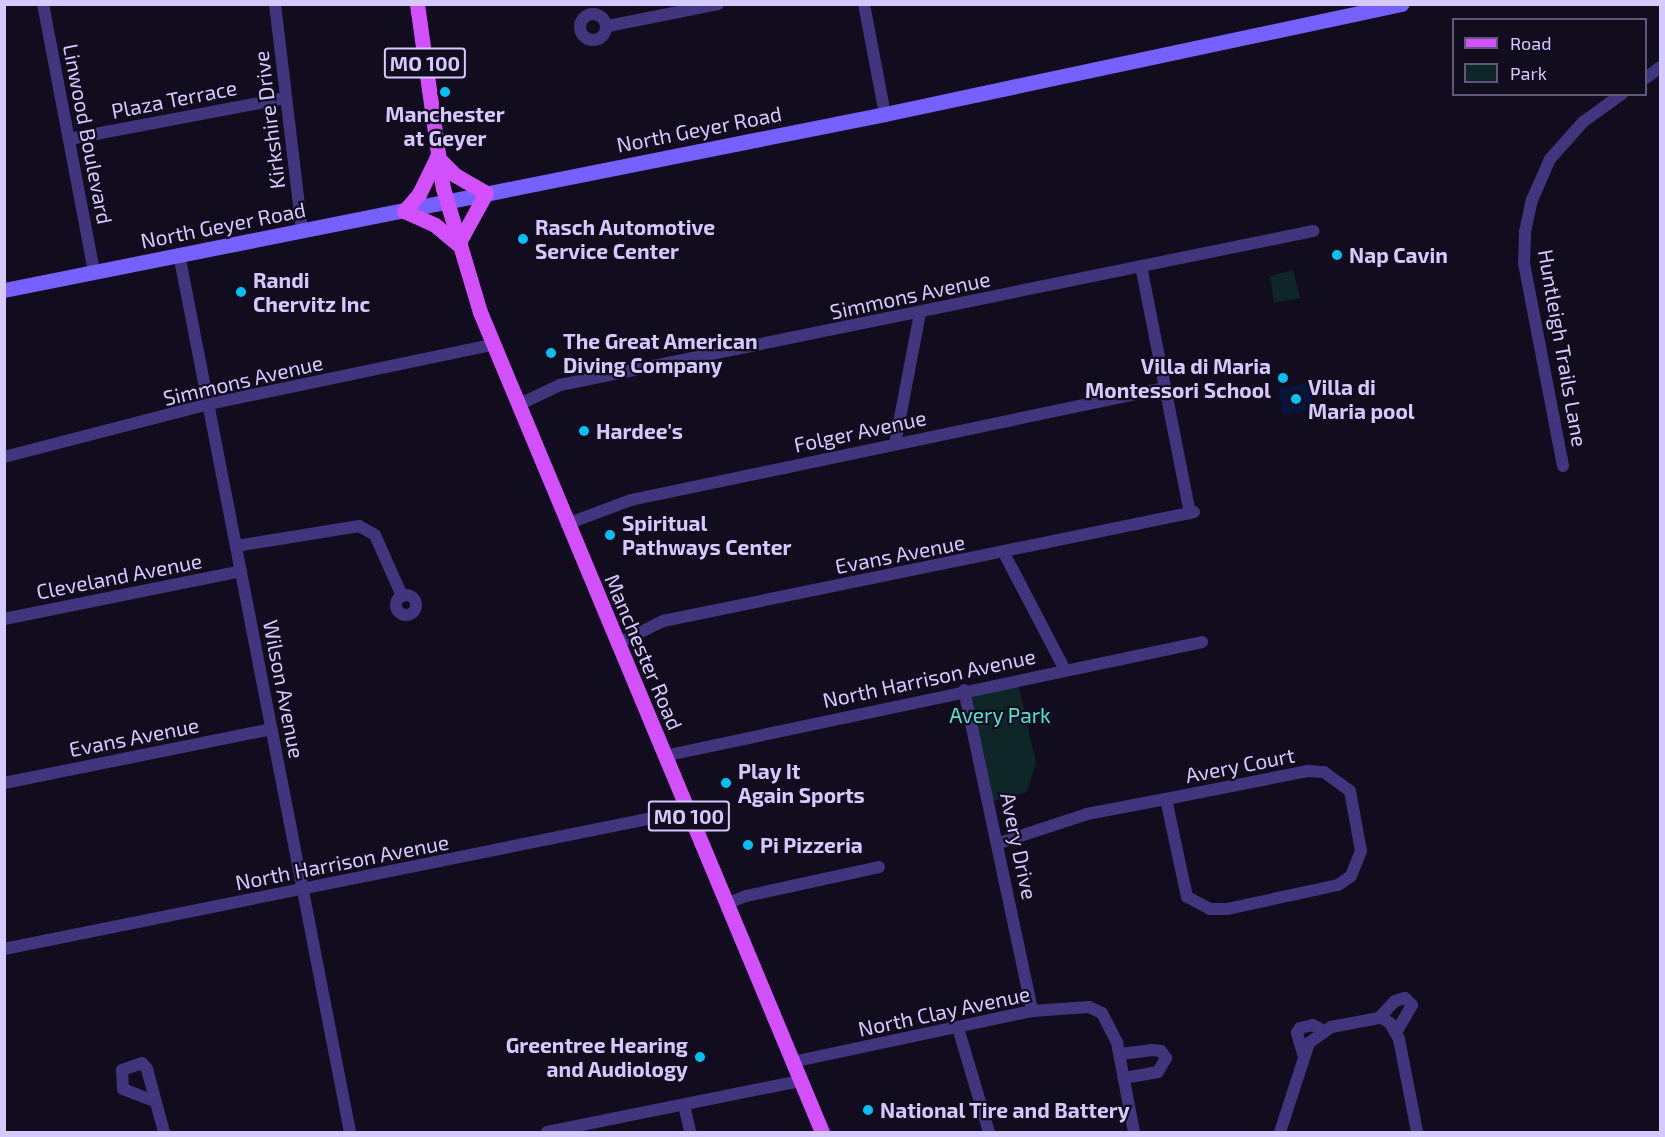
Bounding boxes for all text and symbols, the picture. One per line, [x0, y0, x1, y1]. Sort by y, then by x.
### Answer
legend [1452, 18, 1647, 96]
text: Road [1510, 32, 1551, 54]
street label: Linwood Boulevard [58, 42, 118, 226]
road number: MO 100 [383, 46, 467, 80]
street label: Kirkshire Drive [248, 50, 290, 190]
text: Park [1510, 62, 1547, 84]
street label: Plaza Terrace [109, 74, 239, 124]
marker: Manchester at Geyer [438, 85, 452, 99]
place label: Manchester at Geyer [385, 101, 505, 151]
street label: North Geyer Road [614, 101, 784, 157]
street label: North Geyer Road [138, 197, 308, 253]
place label: Rasch Automotive Service Center [535, 214, 716, 264]
marker: Rasch Automotive Service Center [516, 232, 530, 246]
place label: Nap Cavin [1349, 242, 1448, 268]
street label: Huntleigh Trails Lane [1533, 247, 1593, 449]
marker: Nap Cavin [1330, 248, 1344, 262]
street label: Simmons Avenue [827, 266, 993, 324]
place label: Randi Chervitz Inc [253, 267, 370, 317]
marker: Randi Chervitz Inc [234, 285, 248, 299]
place label: The Great American Diving Company [563, 328, 758, 378]
marker: The Great American Diving Company [544, 346, 558, 360]
street label: Simmons Avenue [160, 349, 326, 411]
place label: Villa di Maria Montessori School [1085, 353, 1271, 403]
marker: Villa di Maria Montessori School [1276, 371, 1290, 385]
place label: Villa di Maria pool [1308, 374, 1415, 424]
marker: Villa di Maria pool [1289, 392, 1303, 406]
street label: Folger Avenue [791, 405, 929, 457]
place label: Hardee's [596, 418, 683, 444]
marker: Hardee's [577, 424, 591, 438]
place label: Spiritual Pathways Center [622, 510, 791, 560]
marker: Spiritual Pathways Center [603, 528, 617, 542]
street label: Evans Avenue [833, 529, 967, 579]
street label: Cleveland Avenue [34, 548, 204, 604]
street label: Manchester Road [600, 570, 688, 734]
street label: Wilson Avenue [258, 617, 310, 761]
street label: North Harrison Avenue [820, 643, 1038, 713]
park label: Avery Park [949, 702, 1051, 728]
street label: Evans Avenue [67, 712, 201, 762]
street label: Avery Court [1183, 742, 1297, 788]
place label: Play It Again Sports [738, 758, 865, 808]
marker: Play It Again Sports [719, 776, 733, 790]
street label: Avery Drive [995, 790, 1043, 902]
road number: MO 100 [647, 799, 731, 833]
street label: North Harrison Avenue [233, 829, 451, 895]
place label: Pi Pizzeria [760, 832, 863, 858]
marker: Pi Pizzeria [741, 838, 755, 852]
street label: North Clay Avenue [855, 980, 1033, 1042]
place label: Greentree Hearing and Audiology [506, 1032, 688, 1082]
marker: Greentree Hearing and Audiology [693, 1050, 707, 1064]
place label: National Tire and Battery [880, 1097, 1131, 1123]
marker: National Tire and Battery [861, 1103, 875, 1117]

